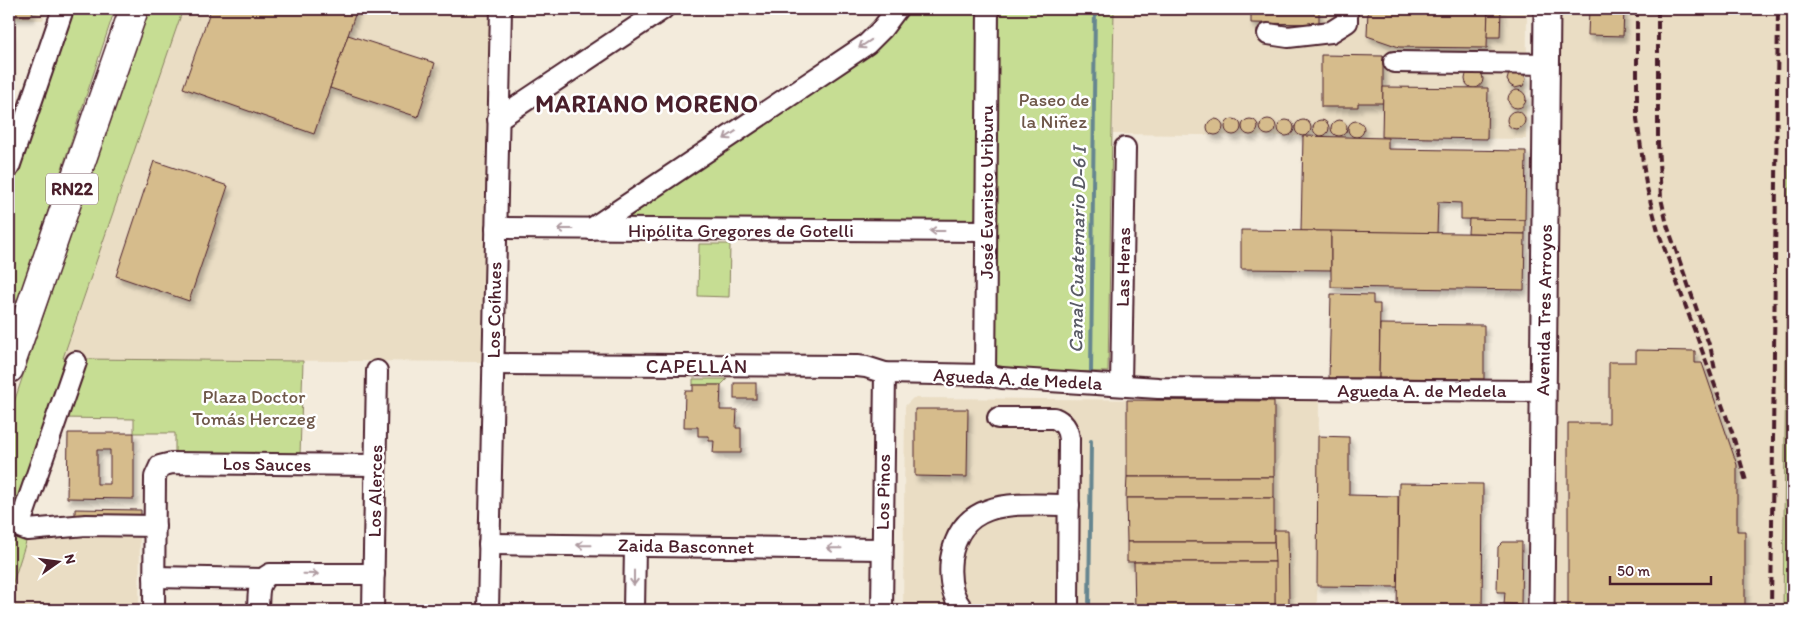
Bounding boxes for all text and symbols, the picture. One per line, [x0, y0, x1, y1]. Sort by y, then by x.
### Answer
one-way arrow [858, 39, 872, 49]
park label: Paseo de la Niñez [1019, 88, 1089, 133]
district label: MARIANO MORENO [535, 89, 759, 118]
street label: José Evaristo Uriburu [975, 104, 998, 279]
one-way arrow [723, 130, 737, 140]
water label: Canal Cuaternario D-6 I [1063, 144, 1091, 353]
road number: RN22 [46, 173, 98, 204]
street label: Hipólita Gregores de Gotelli [628, 219, 854, 242]
one-way arrow [557, 224, 574, 234]
street label: Avenida Tres Arroyos [1531, 224, 1557, 396]
one-way arrow [930, 226, 946, 236]
street label: Las Heras [1111, 227, 1135, 307]
street label: Los Coíhues [482, 261, 506, 359]
district label: CAPELLÁN [646, 354, 748, 378]
street label: Agueda A. de Medela [933, 363, 1103, 395]
street label: Agueda A. de Medela [1337, 379, 1507, 402]
park label: Plaza Doctor Tomás Herczeg [192, 385, 316, 430]
street label: Los Alerces [363, 444, 387, 538]
street label: Los Sauces [222, 452, 312, 476]
street label: Los Pinos [871, 454, 895, 530]
street label: Zaida Basconnet [618, 533, 754, 559]
north arrow [32, 536, 82, 586]
one-way arrow [576, 540, 592, 550]
one-way arrow [826, 543, 842, 553]
text: N [61, 552, 80, 566]
scale bar [1610, 554, 1711, 586]
text: 50 m [1617, 562, 1650, 580]
one-way arrow [303, 569, 319, 579]
one-way arrow [630, 570, 639, 586]

